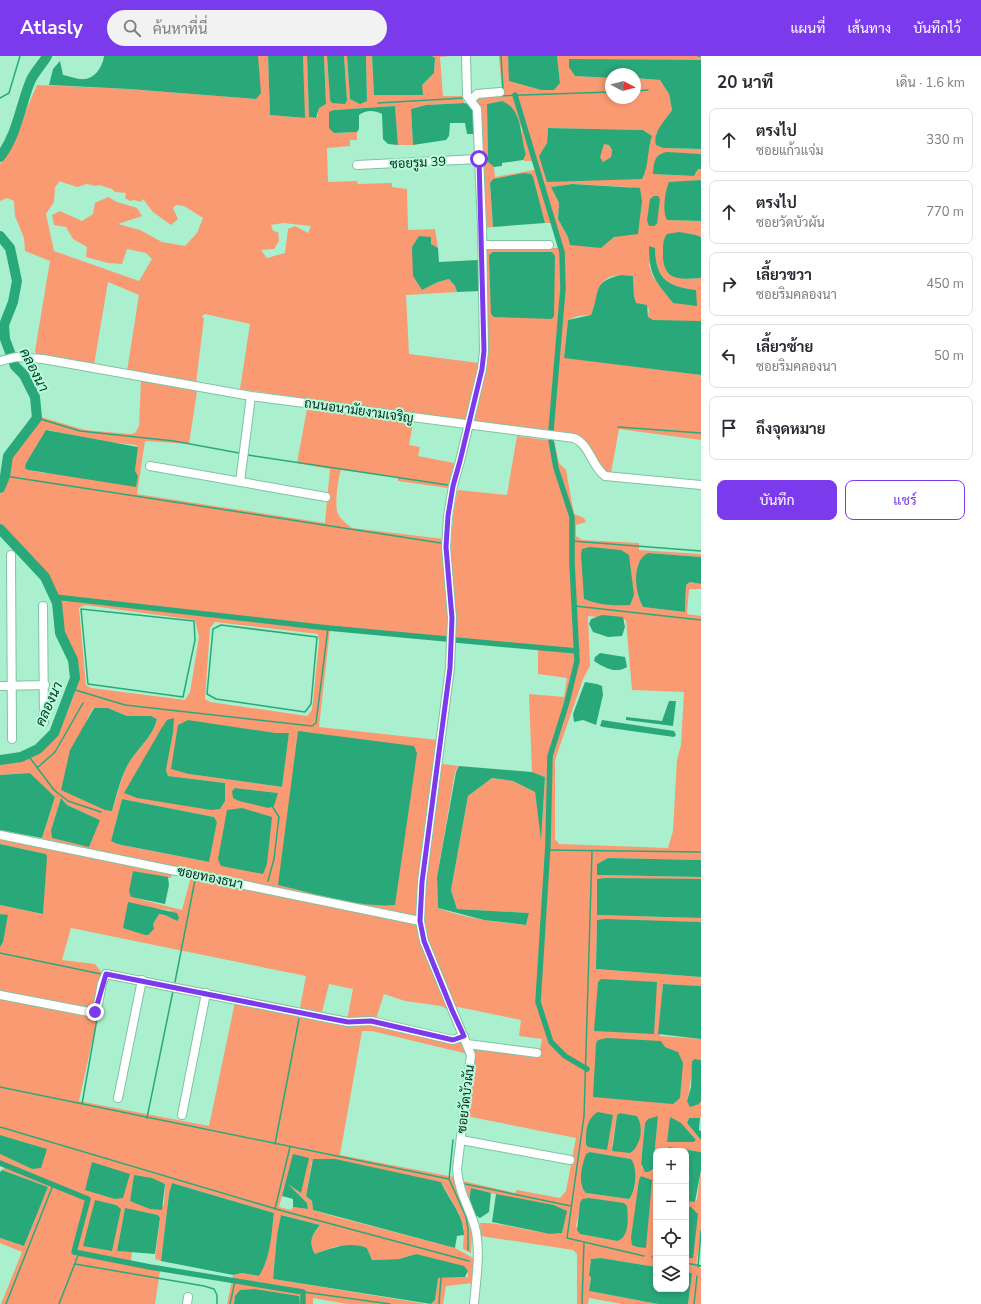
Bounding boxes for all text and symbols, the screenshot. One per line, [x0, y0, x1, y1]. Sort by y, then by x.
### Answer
search box [107, 10, 387, 46]
text: Atlasly [20, 15, 83, 41]
icon: search [121, 17, 143, 39]
text: ค้นหาที่นี่ [153, 19, 208, 39]
text: แผนที่ [790, 19, 825, 38]
text: เส้นทาง [847, 19, 891, 38]
text: บันทึกไว้ [913, 19, 961, 38]
north arrow [605, 68, 641, 104]
text: 20 นาที [717, 71, 773, 94]
text: เดิน · 1.6 km [896, 74, 965, 92]
text: ตรงไป [756, 121, 797, 141]
icon: ahead [718, 129, 740, 151]
text: 330 m [926, 131, 964, 149]
text: ซอยแก้วแจ่ม [756, 142, 823, 160]
route start [470, 150, 488, 168]
street label: ซอยรูม 39 [389, 153, 447, 173]
text: ตรงไป [756, 193, 797, 213]
icon: ahead [718, 201, 740, 223]
text: 770 m [926, 203, 964, 221]
text: ซอยวัดบัวผัน [756, 214, 825, 232]
text: เลี้ยวขวา [756, 265, 812, 285]
icon: right [718, 273, 740, 295]
text: 450 m [926, 275, 964, 293]
text: ซอยริมคลองนา [756, 286, 837, 304]
text: เลี้ยวซ้าย [756, 337, 813, 357]
water label: คลองนา [15, 345, 53, 395]
icon: left [718, 345, 740, 367]
text: 50 m [934, 347, 964, 365]
text: ซอยริมคลองนา [756, 358, 837, 376]
street label: ถนนอนามัยงามเจริญ [303, 394, 415, 428]
icon: arrive [718, 417, 740, 439]
text: ถึงจุดหมาย [756, 419, 826, 439]
button: บันทึก [717, 480, 837, 520]
button: แชร์ [845, 480, 965, 520]
water label: คลองนา [31, 679, 67, 729]
street label: ซอยทองธนา [175, 862, 245, 894]
route end [86, 1003, 104, 1021]
street label: ซอยวัดบัวผัน [453, 1064, 479, 1134]
map controls [653, 1148, 689, 1292]
button: + [653, 1148, 689, 1184]
button: − [653, 1184, 689, 1220]
button: locate [653, 1220, 689, 1256]
button: layers [653, 1256, 689, 1292]

